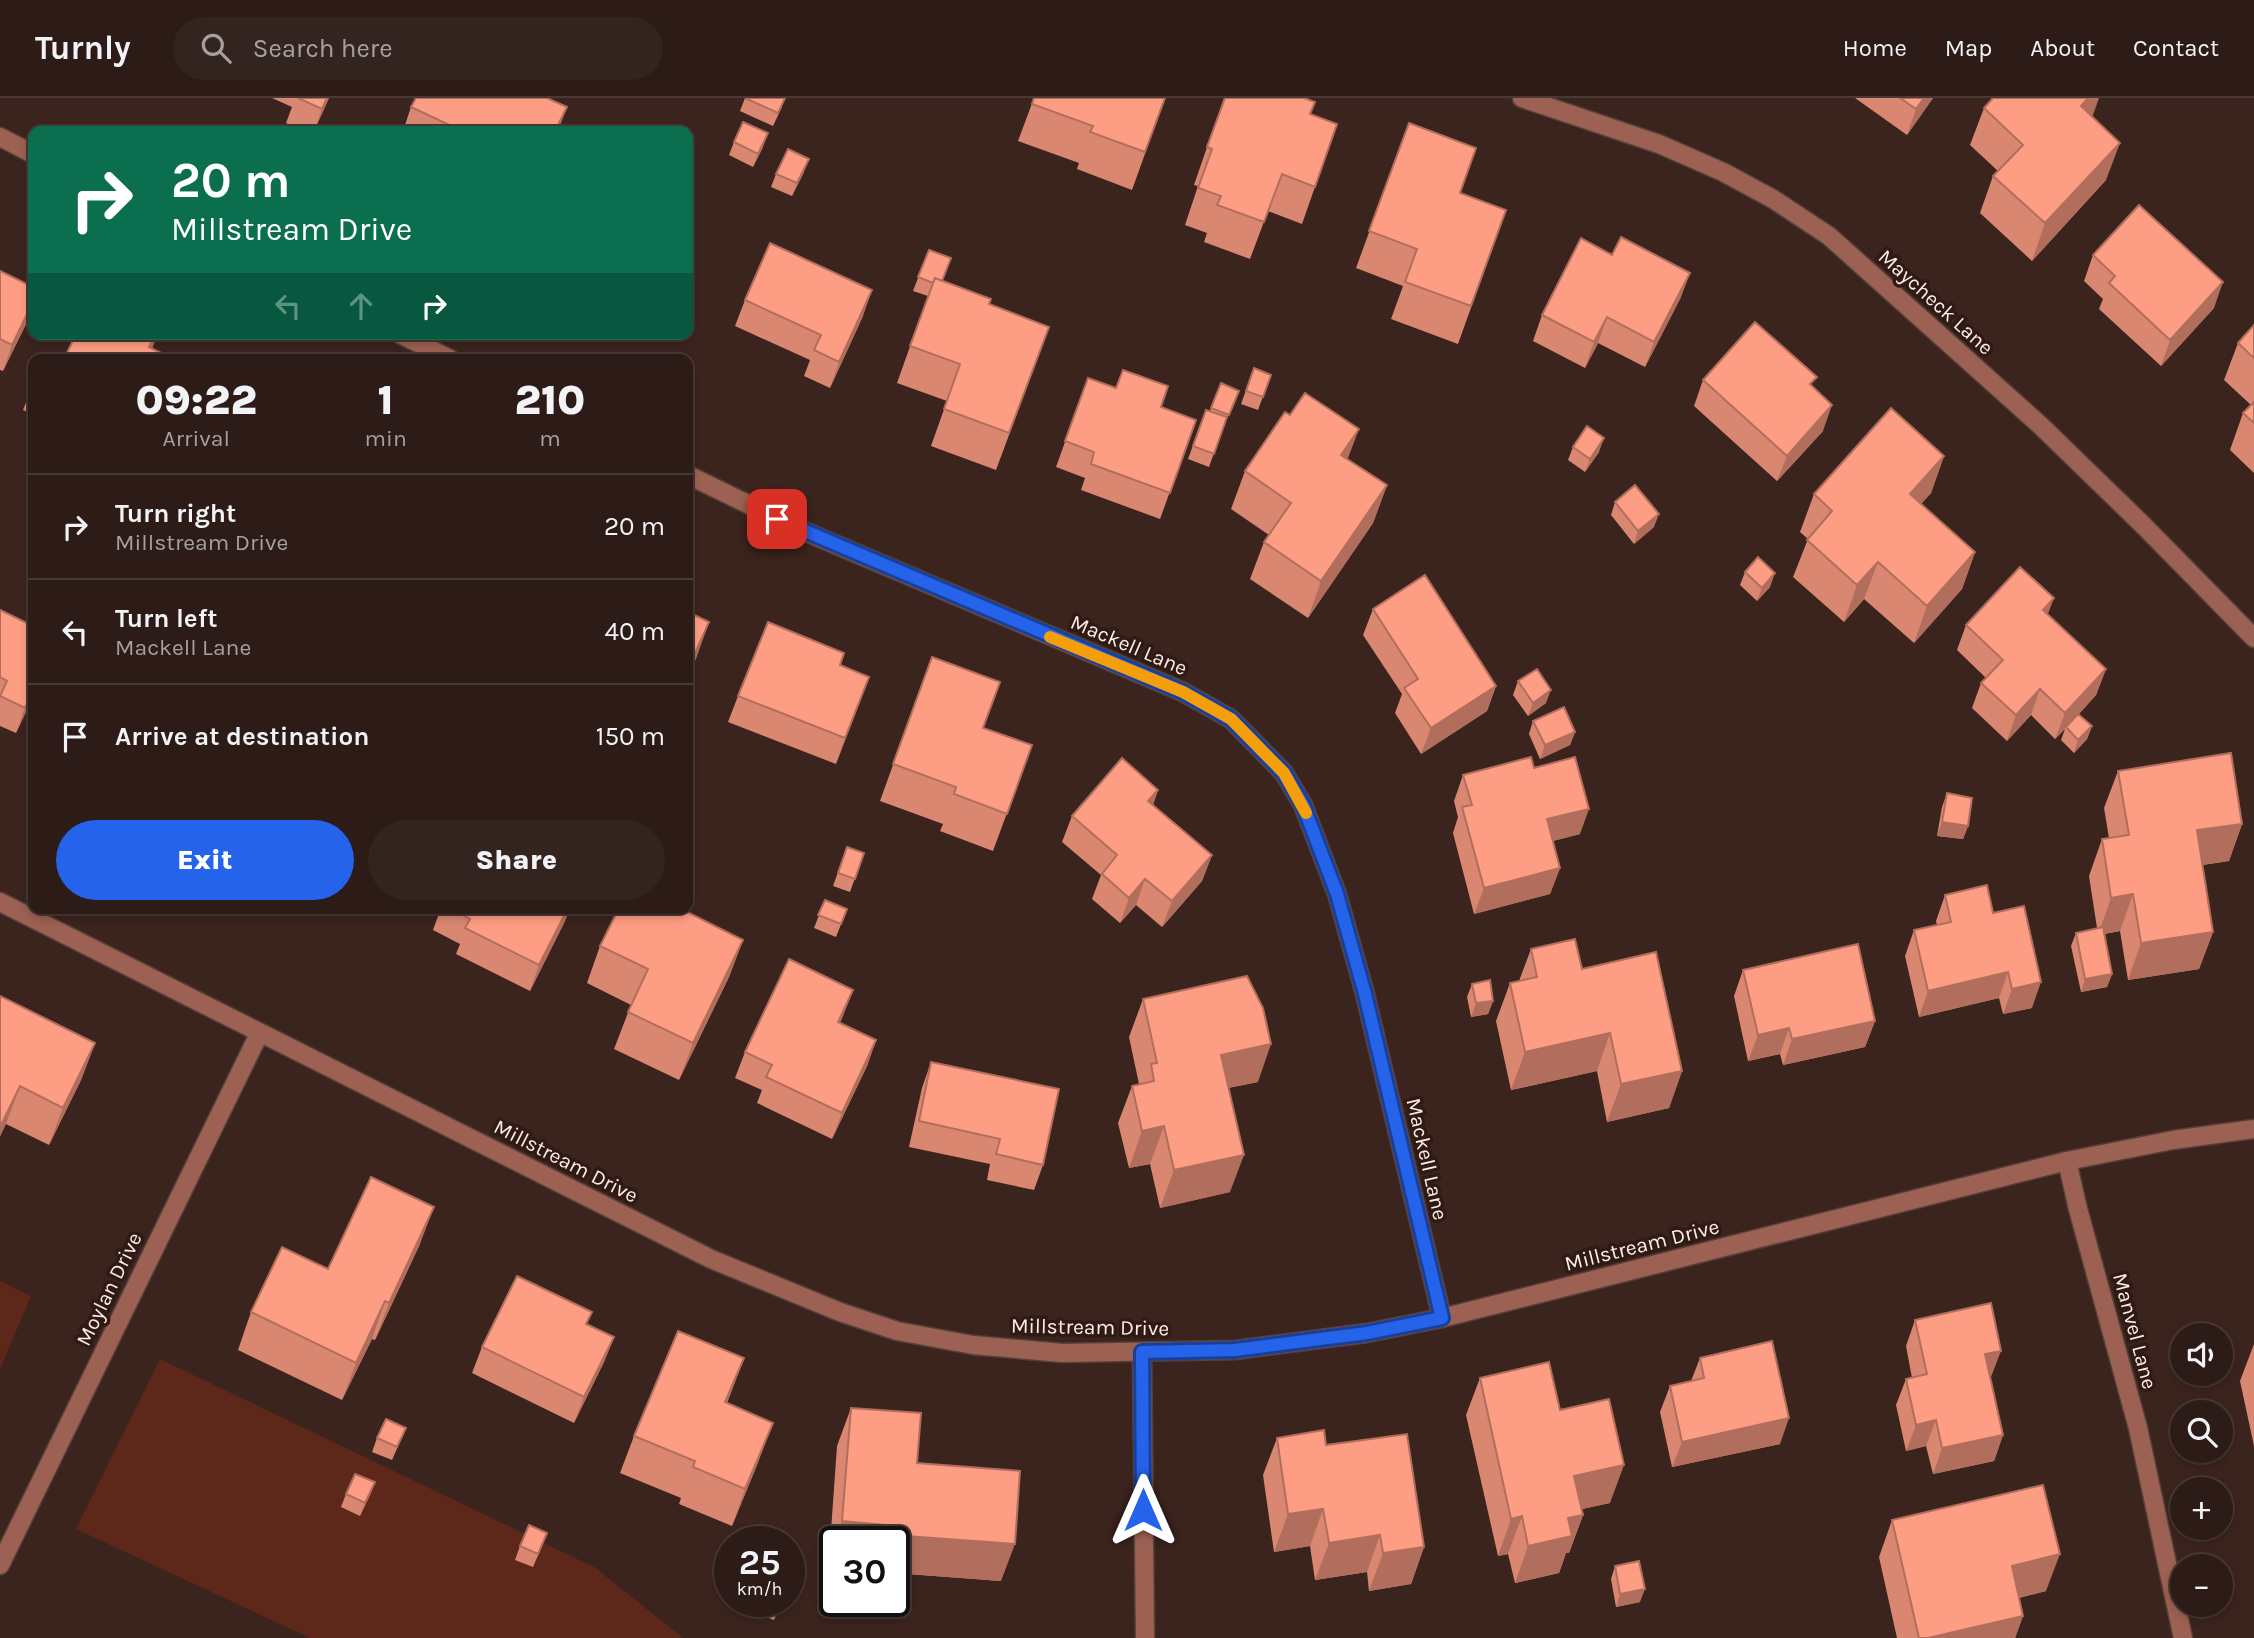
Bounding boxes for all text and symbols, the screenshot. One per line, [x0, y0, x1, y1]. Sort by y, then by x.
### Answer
search box [173, 17, 663, 80]
text: Turnly [35, 29, 131, 67]
icon: search [197, 29, 235, 67]
text: Search here [253, 33, 393, 64]
text: Home [1843, 34, 1907, 62]
text: Map [1945, 34, 1992, 62]
text: About [2030, 34, 2095, 62]
text: Contact [2133, 34, 2219, 62]
text: 20 m [171, 152, 291, 209]
icon: right [56, 154, 147, 245]
text: Millstream Drive [171, 211, 412, 248]
street label: Maycheck Lane [1874, 244, 1998, 360]
icon: left [269, 287, 307, 325]
icon: ahead [342, 287, 380, 325]
icon: right [415, 287, 453, 325]
text: 09:22 [136, 375, 257, 425]
text: 1 [378, 375, 394, 425]
text: 210 [514, 375, 585, 425]
text: Arrival [163, 425, 230, 452]
text: min [365, 425, 407, 452]
text: m [539, 425, 561, 452]
pin [747, 489, 807, 549]
text: Turn right [115, 498, 236, 529]
icon: arrive [758, 500, 796, 538]
icon: right [56, 508, 94, 546]
text: 20 m [604, 511, 665, 542]
text: Millstream Drive [115, 529, 288, 556]
text: Turn left [115, 603, 217, 634]
street label: Mackell Lane [1067, 610, 1191, 680]
icon: left [56, 613, 94, 651]
text: 40 m [605, 616, 665, 647]
text: Mackell Lane [115, 634, 251, 661]
icon: arrive [56, 718, 94, 756]
text: Arrive at destination [115, 721, 369, 752]
text: 150 m [596, 721, 665, 752]
button: Exit [56, 820, 354, 900]
button: Share [368, 820, 665, 900]
street label: Mackell Lane [1401, 1096, 1453, 1222]
street label: Millstream Drive [490, 1114, 642, 1208]
street label: Millstream Drive [1562, 1214, 1722, 1276]
street label: Moylan Drive [71, 1228, 147, 1350]
street label: Manvel Lane [2108, 1270, 2162, 1392]
street label: Millstream Drive [1011, 1314, 1169, 1340]
map controls [2170, 1323, 2233, 1617]
button: sound [2170, 1323, 2233, 1386]
button: search [2170, 1400, 2233, 1463]
position arrow [1106, 1473, 1180, 1547]
button: + [2170, 1477, 2233, 1540]
speed limit sign: 30 [819, 1526, 910, 1617]
text: 25 [739, 1542, 780, 1583]
button: − [2170, 1554, 2233, 1617]
text: km/h [737, 1578, 782, 1600]

